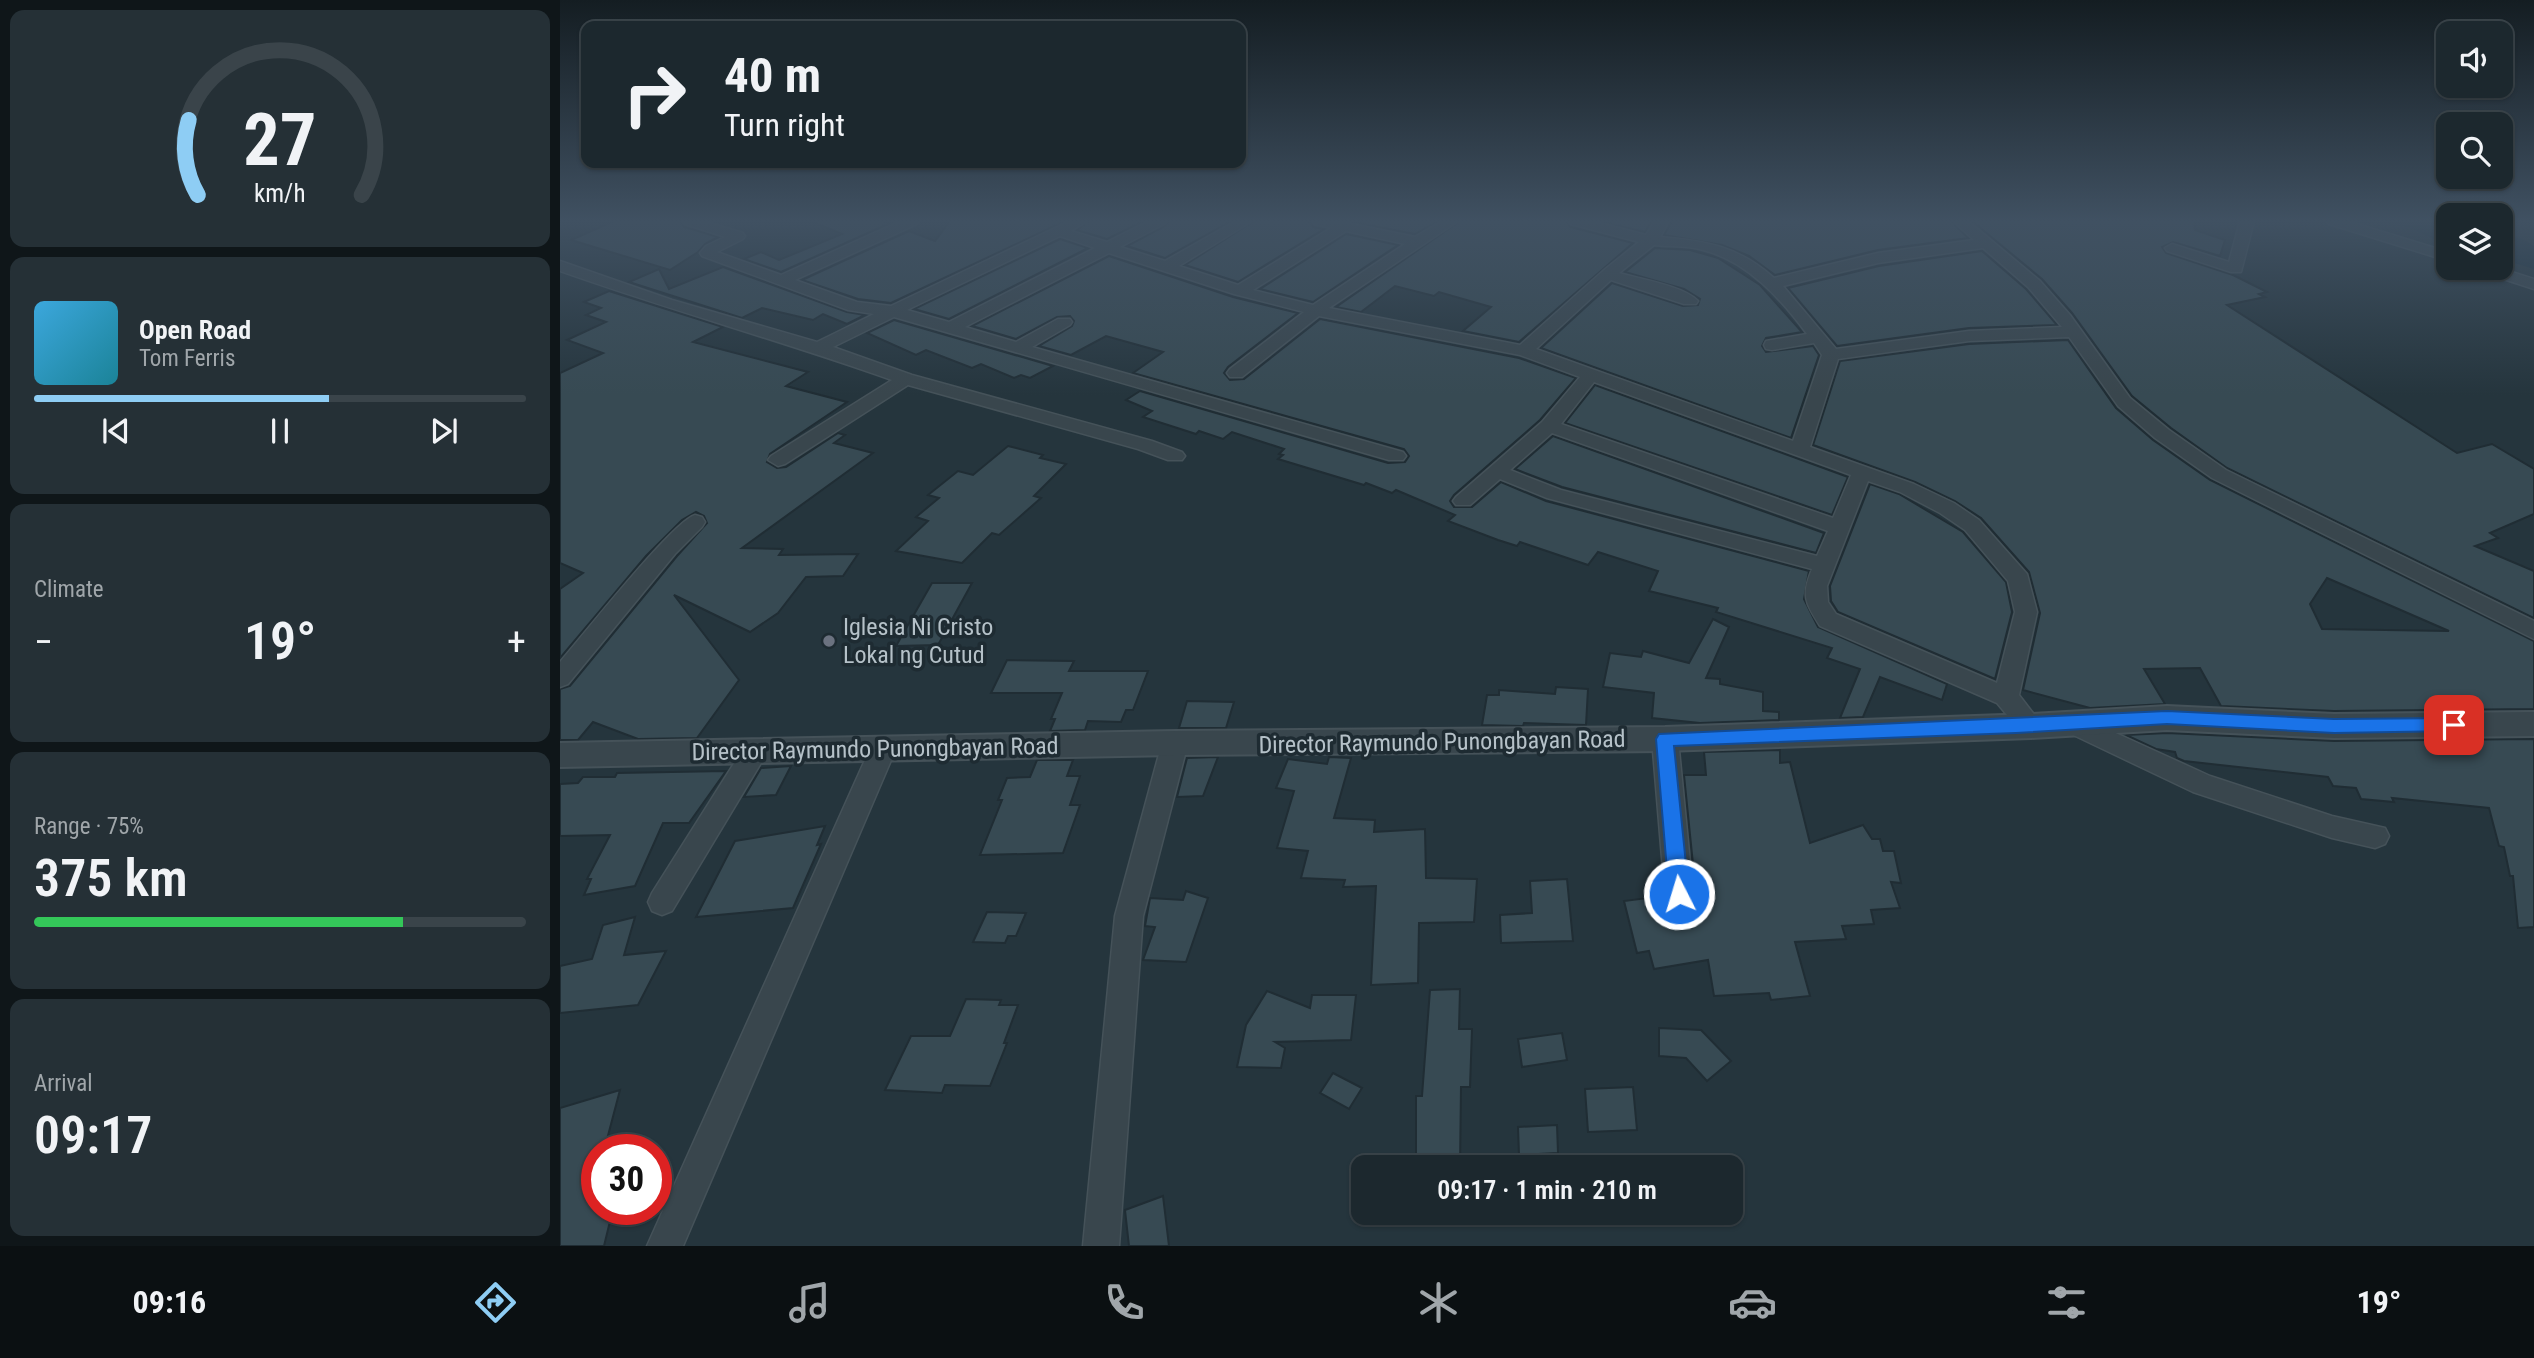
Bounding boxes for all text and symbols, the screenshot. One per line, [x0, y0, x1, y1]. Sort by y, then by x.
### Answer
map controls [2436, 21, 2513, 280]
button: sound [2436, 21, 2513, 98]
text: 40 m [724, 47, 821, 104]
icon: right [609, 49, 700, 140]
text: 27 [243, 97, 317, 183]
text: Turn right [724, 106, 845, 144]
button: search [2436, 112, 2513, 189]
text: km/h [254, 178, 306, 207]
button: layers [2436, 203, 2513, 280]
text: Open Road [139, 315, 251, 345]
text: Tom Ferris [139, 345, 235, 372]
icon: previous [97, 412, 135, 450]
icon: pause [261, 412, 299, 450]
icon: next [425, 412, 463, 450]
text: Climate [34, 576, 104, 603]
text: 19° [244, 611, 316, 672]
place label: Iglesia Ni Cristo Lokal ng Cutud [843, 613, 993, 669]
text: − [34, 620, 53, 664]
text: + [507, 620, 526, 664]
marker: Iglesia Ni Cristo Lokal ng Cutud [821, 633, 837, 649]
pin [2424, 695, 2484, 755]
icon: arrive [2435, 706, 2473, 744]
street label: Director Raymundo Punongbayan Road [1258, 725, 1626, 759]
street label: Director Raymundo Punongbayan Road [691, 732, 1059, 766]
text: Range · 75% [34, 813, 144, 840]
text: 375 km [34, 848, 188, 909]
position arrow [1642, 857, 1716, 931]
text: Arrival [34, 1070, 93, 1097]
text: 09:17 [34, 1105, 152, 1166]
speed limit sign: 30 [581, 1134, 672, 1225]
text: 09:17 · 1 min · 210 m [1437, 1175, 1657, 1205]
icon: directions [471, 1278, 520, 1327]
icon: music [785, 1278, 834, 1327]
icon: phone [1100, 1278, 1149, 1327]
icon: climate [1414, 1278, 1463, 1327]
icon: car [1728, 1278, 1777, 1327]
icon: filters [2042, 1278, 2091, 1327]
text: 09:16 [133, 1283, 206, 1321]
text: 19° [2357, 1283, 2401, 1321]

